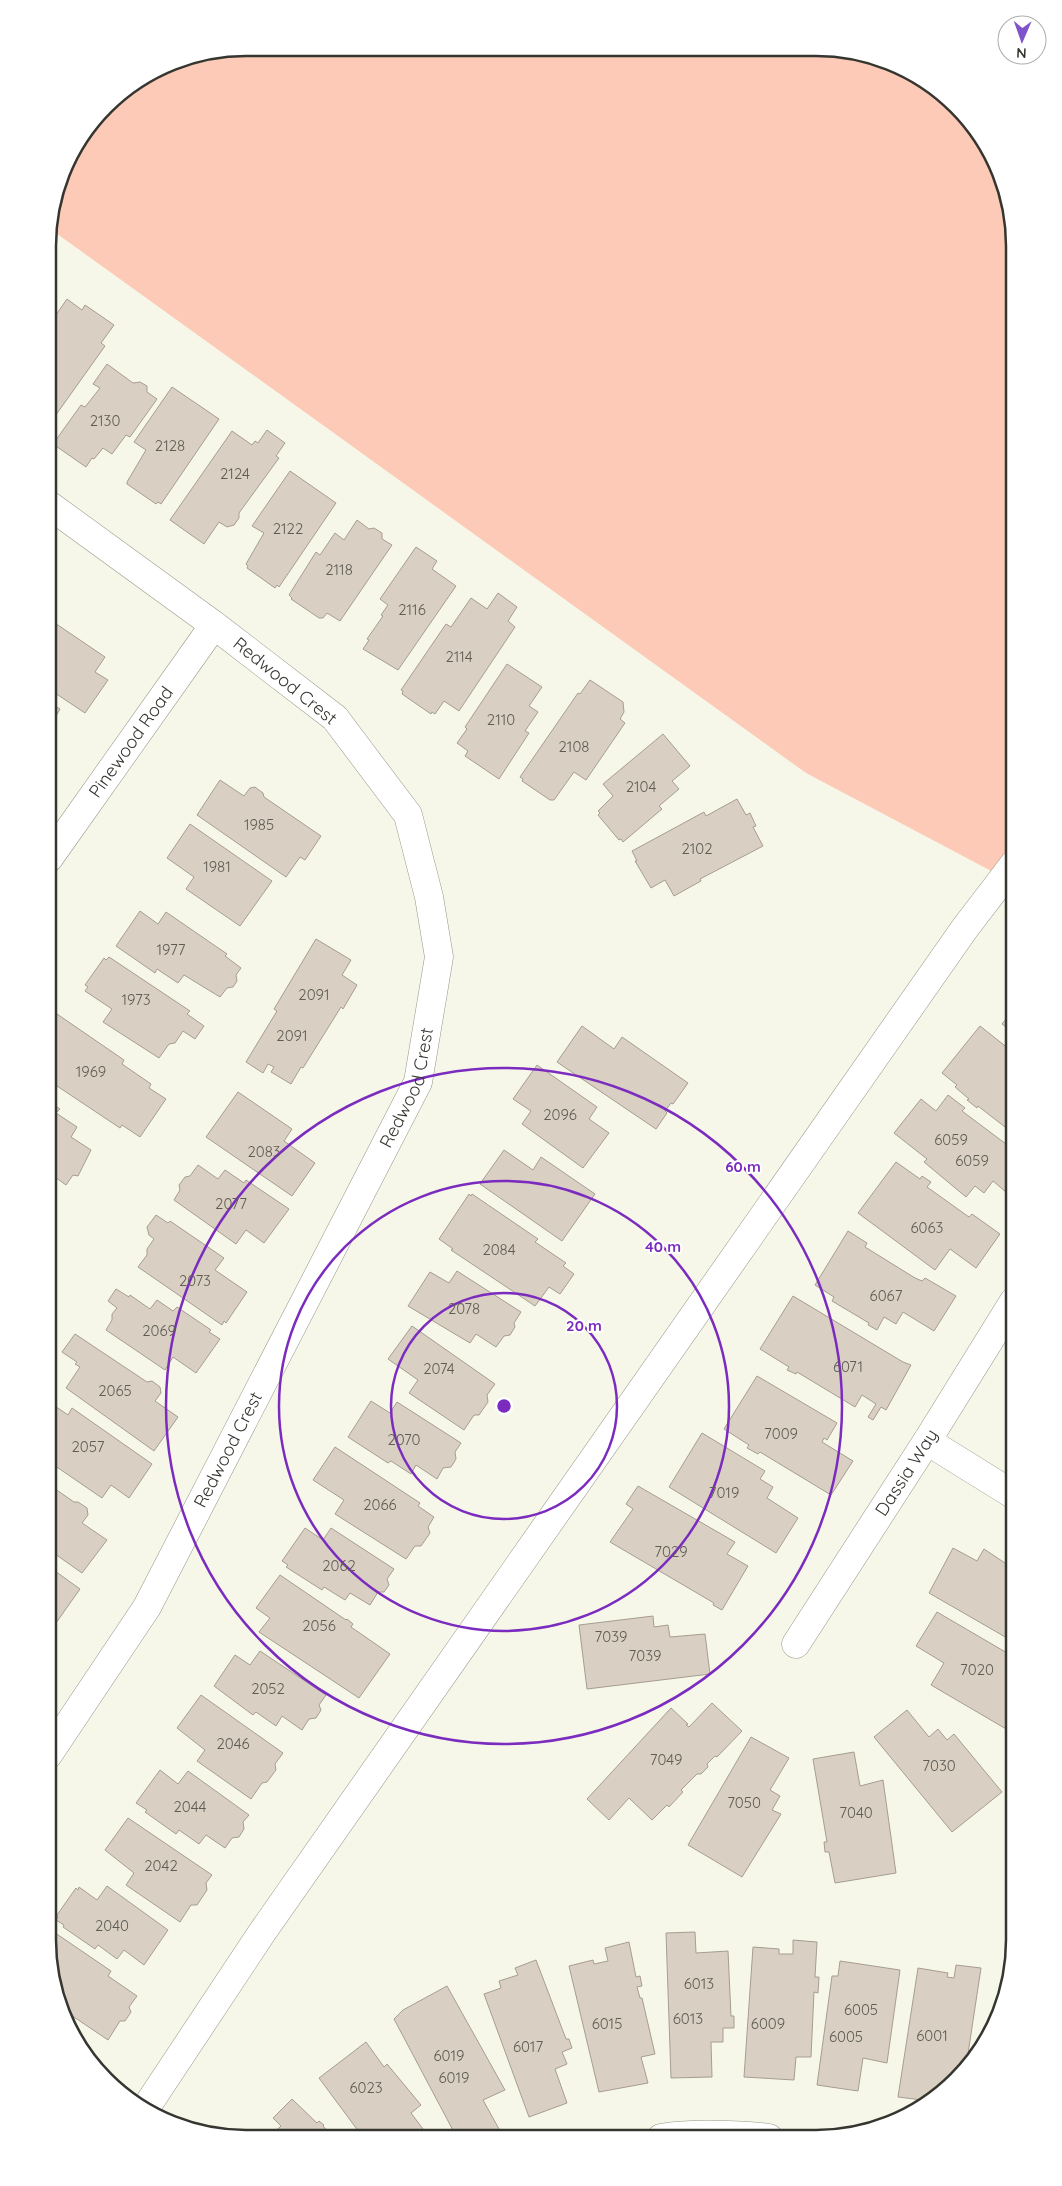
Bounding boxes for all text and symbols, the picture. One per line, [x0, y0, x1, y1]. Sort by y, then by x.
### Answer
north arrow [997, 15, 1047, 65]
text: N [1016, 44, 1027, 62]
house number: 2130 [90, 411, 120, 430]
house number: 2128 [155, 436, 185, 455]
house number: 2124 [220, 464, 250, 483]
house number: 2122 [273, 519, 303, 538]
house number: 2118 [325, 560, 353, 579]
house number: 2116 [398, 600, 426, 619]
street label: Redwood Crest [229, 632, 342, 730]
house number: 2114 [445, 647, 473, 666]
street label: Pinewood Road [83, 682, 178, 802]
house number: 2110 [487, 710, 515, 729]
house number: 2108 [559, 737, 589, 756]
house number: 2104 [626, 777, 656, 796]
house number: 1985 [244, 815, 274, 834]
house number: 2102 [681, 839, 713, 858]
house number: 1981 [203, 857, 231, 876]
house number: 1977 [157, 940, 186, 959]
house number: 2091 [298, 985, 330, 1004]
house number: 1973 [121, 990, 151, 1009]
house number: 2091 [276, 1026, 308, 1045]
street label: Redwood Crest [374, 1026, 438, 1151]
house number: 1969 [76, 1062, 106, 1081]
house number: 2096 [543, 1105, 577, 1124]
house number: 6059 [934, 1130, 968, 1149]
house number: 2083 [247, 1142, 281, 1161]
house number: 6059 [955, 1151, 989, 1170]
text: 60 m [725, 1157, 761, 1176]
house number: 2077 [215, 1194, 247, 1213]
house number: 6063 [911, 1218, 944, 1237]
text: 40 m [645, 1237, 681, 1256]
house number: 2084 [482, 1240, 516, 1259]
house number: 2073 [179, 1271, 211, 1290]
house number: 6067 [870, 1286, 903, 1305]
house number: 2078 [448, 1299, 480, 1318]
text: 20 m [566, 1316, 602, 1335]
house number: 2069 [142, 1321, 176, 1340]
house number: 6071 [833, 1357, 863, 1376]
house number: 2074 [423, 1359, 455, 1378]
house number: 2065 [98, 1381, 132, 1400]
street label: Redwood Crest [188, 1388, 267, 1511]
centre of rings [495, 1397, 513, 1415]
house number: 7009 [764, 1424, 798, 1443]
street label: Dassia Way [870, 1425, 943, 1520]
house number: 2070 [387, 1430, 421, 1449]
house number: 2057 [71, 1437, 105, 1456]
house number: 7019 [709, 1483, 739, 1502]
house number: 2066 [363, 1495, 397, 1514]
house number: 7029 [654, 1542, 688, 1561]
house number: 2062 [322, 1556, 356, 1575]
house number: 2056 [302, 1616, 336, 1635]
house number: 7039 [595, 1627, 627, 1646]
house number: 7039 [629, 1646, 661, 1665]
house number: 7020 [960, 1660, 994, 1679]
house number: 2052 [251, 1679, 285, 1698]
house number: 2046 [216, 1734, 250, 1753]
house number: 7049 [650, 1750, 682, 1769]
house number: 7030 [922, 1756, 956, 1775]
house number: 7050 [727, 1793, 761, 1812]
house number: 2044 [173, 1797, 207, 1816]
house number: 7040 [839, 1803, 873, 1822]
house number: 2042 [144, 1856, 178, 1875]
house number: 2040 [95, 1916, 129, 1935]
house number: 6013 [684, 1974, 714, 1993]
house number: 6005 [844, 2000, 878, 2019]
house number: 6013 [673, 2009, 703, 2028]
house number: 6015 [592, 2014, 622, 2033]
house number: 6009 [751, 2014, 785, 2033]
house number: 6001 [916, 2026, 948, 2045]
house number: 6005 [829, 2027, 863, 2046]
house number: 6017 [513, 2037, 543, 2056]
house number: 6019 [434, 2046, 464, 2065]
house number: 6019 [439, 2068, 469, 2087]
house number: 6023 [349, 2078, 383, 2097]

